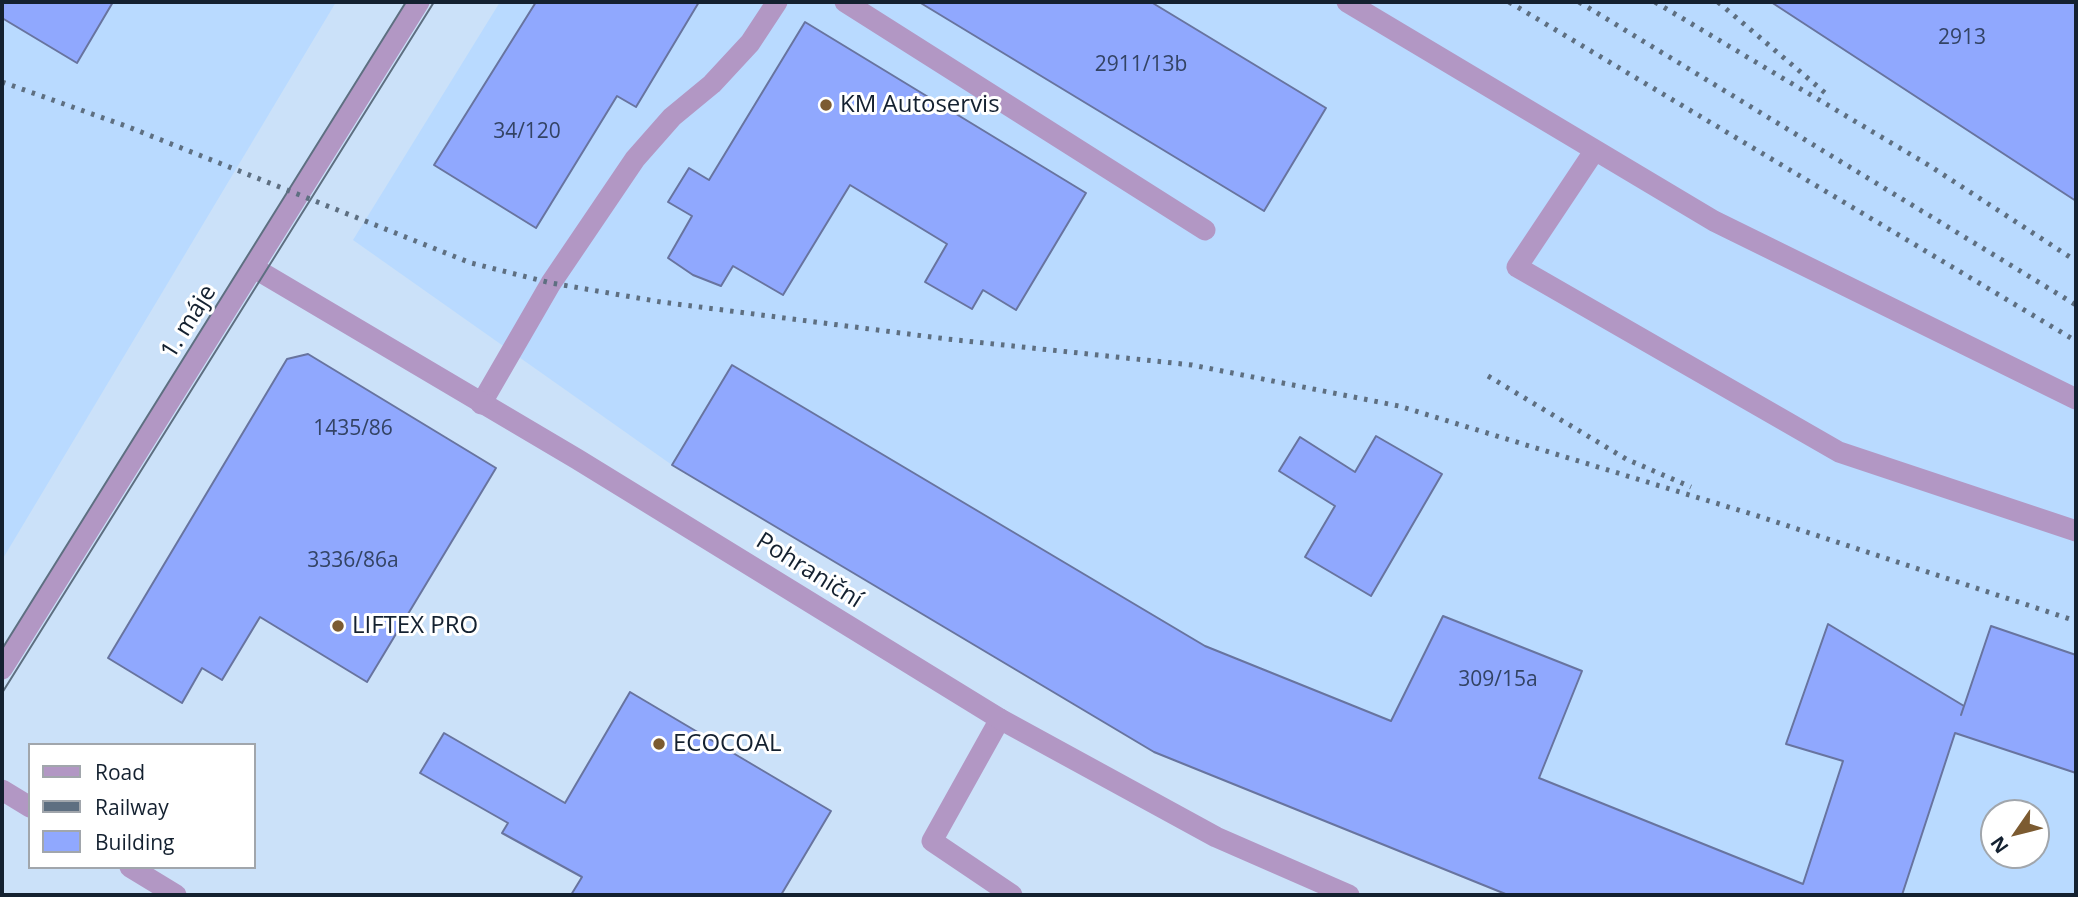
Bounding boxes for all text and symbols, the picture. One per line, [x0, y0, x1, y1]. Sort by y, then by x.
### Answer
house number: 2913 [1938, 25, 1986, 51]
house number: 2911/13b [1095, 52, 1187, 78]
place label: KM Autoservis [840, 91, 1000, 119]
marker: KM Autoservis [818, 97, 834, 113]
house number: 34/120 [493, 119, 561, 145]
street label: 1. máje [155, 280, 223, 364]
house number: 1435/86 [313, 416, 393, 442]
street label: Pohraniční [751, 527, 867, 615]
house number: 3336/86a [307, 548, 399, 574]
place label: LIFTEX PRO [352, 612, 478, 640]
marker: LIFTEX PRO [330, 618, 346, 634]
house number: 309/15a [1458, 667, 1538, 693]
place label: ECOCOAL [673, 730, 782, 758]
marker: ECOCOAL [651, 736, 667, 752]
legend [28, 743, 256, 869]
text: Road [95, 758, 145, 786]
text: Railway [95, 793, 169, 821]
north arrow [1980, 799, 2050, 869]
text: Building [95, 828, 174, 856]
text: N [1984, 831, 2015, 859]

